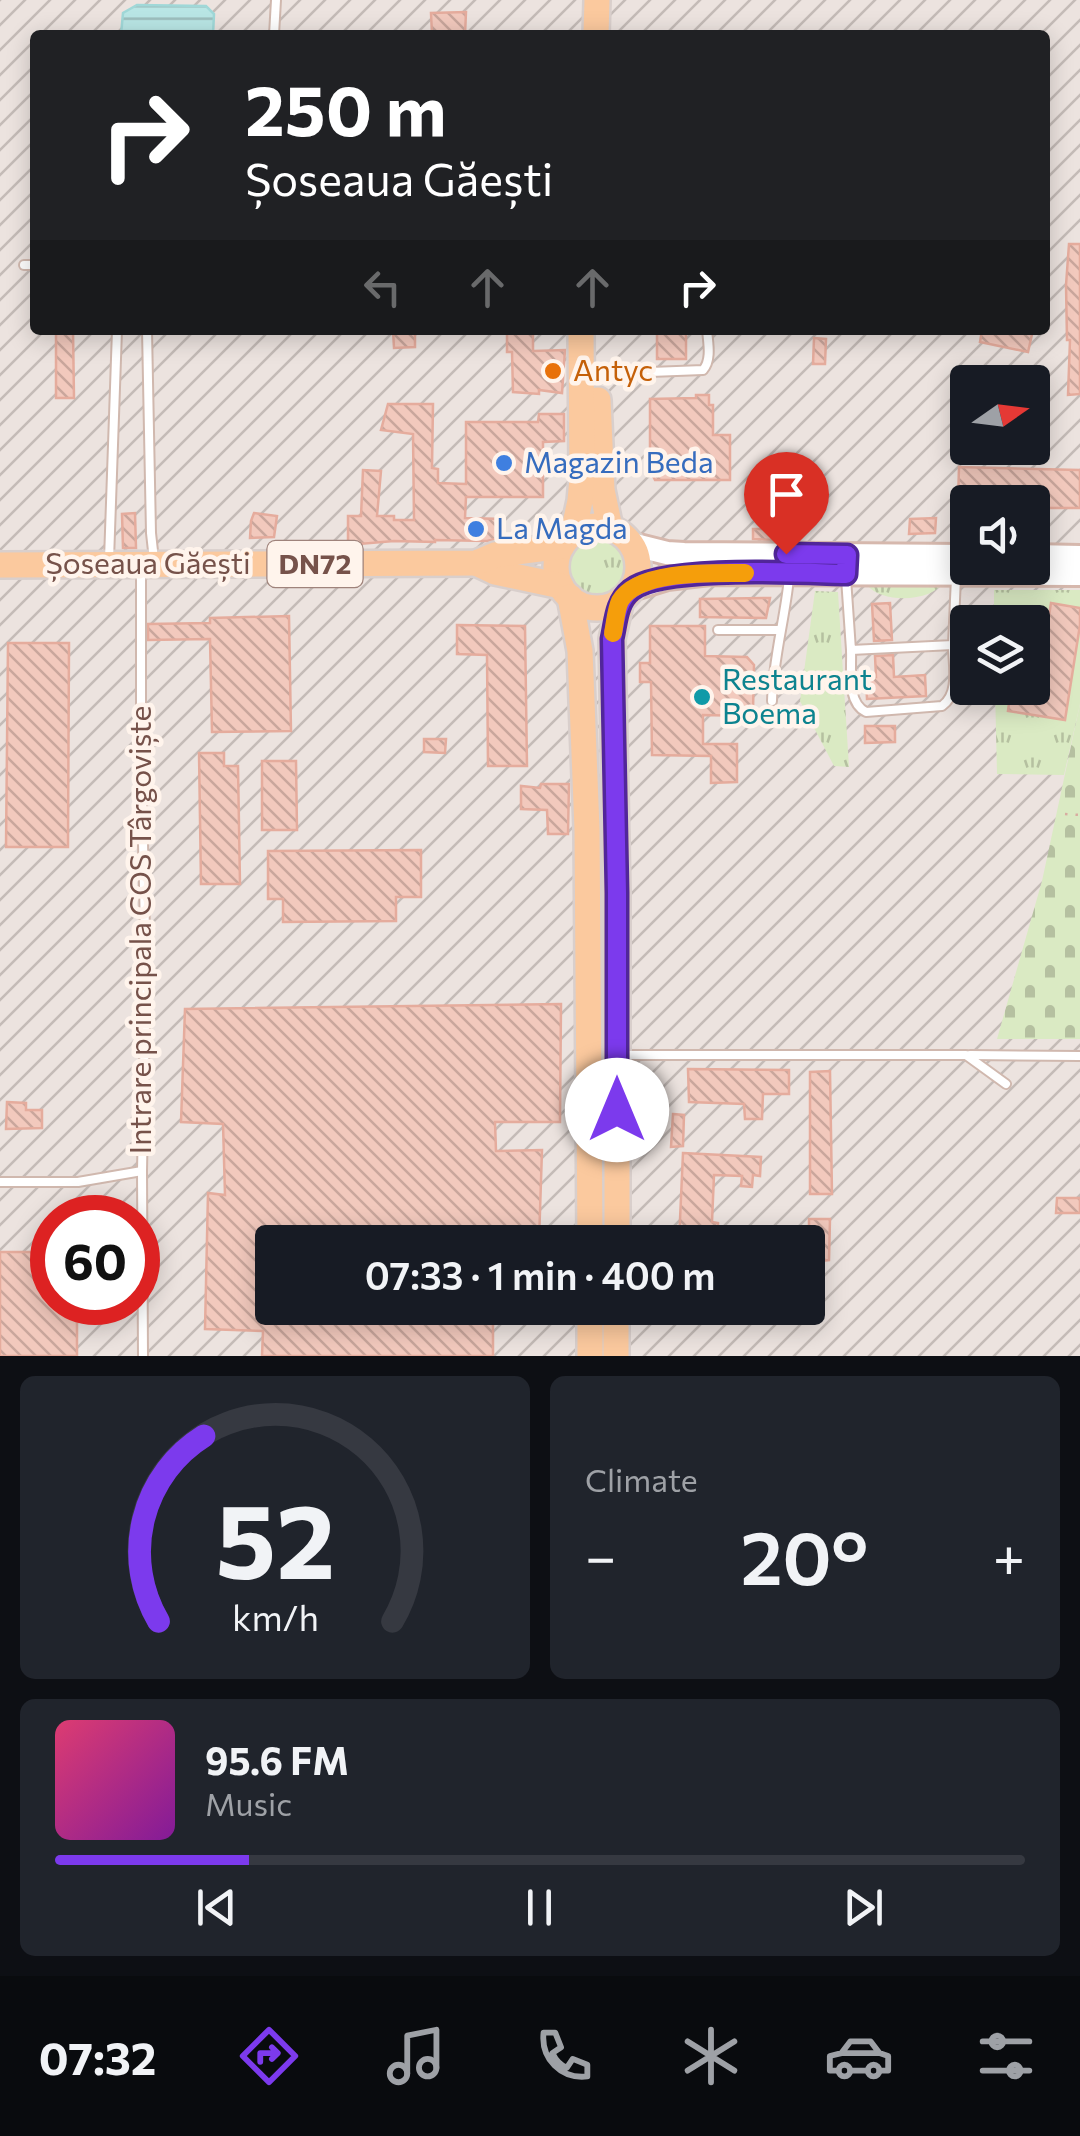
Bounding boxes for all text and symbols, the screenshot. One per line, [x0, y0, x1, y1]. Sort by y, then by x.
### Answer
text: 250 m [245, 65, 447, 150]
icon: right [80, 70, 210, 200]
text: Șoseaua Găești [245, 150, 553, 205]
icon: left [355, 260, 410, 315]
icon: ahead [460, 260, 515, 315]
icon: ahead [565, 260, 620, 315]
icon: right [670, 260, 725, 315]
place label: Antyc [573, 350, 653, 387]
marker: Antyc [542, 360, 564, 382]
north arrow [950, 365, 1050, 465]
map controls [950, 365, 1050, 705]
place label: Magazin Beda [524, 442, 714, 479]
marker: Magazin Beda [493, 452, 515, 474]
pin [744, 452, 829, 555]
icon: arrive [759, 467, 814, 522]
button: sound [950, 485, 1050, 585]
place label: La Magda [496, 508, 628, 545]
marker: La Magda [465, 518, 487, 540]
road number: DN72 [268, 541, 362, 587]
street label: Șoseaua Găești [45, 543, 251, 582]
button: layers [950, 605, 1050, 705]
place label: Restaurant Boema [722, 659, 872, 730]
marker: Restaurant Boema [691, 686, 713, 708]
street label: Intrare principala COS Târgoviște [120, 706, 159, 1154]
position arrow [565, 1058, 669, 1162]
speed limit sign: 60 [30, 1195, 160, 1325]
text: 07:33 · 1 min · 400 m [365, 1251, 715, 1298]
text: Climate [585, 1459, 698, 1499]
text: 52 [215, 1473, 335, 1600]
text: 20° [740, 1509, 869, 1600]
text: − [585, 1521, 616, 1588]
text: + [993, 1521, 1025, 1588]
text: km/h [232, 1595, 318, 1638]
text: 95.6 FM [205, 1736, 349, 1783]
text: Music [205, 1783, 292, 1823]
icon: previous [189, 1880, 244, 1935]
icon: pause [512, 1880, 567, 1935]
icon: next [836, 1880, 891, 1935]
icon: directions [234, 2021, 304, 2091]
icon: music [381, 2021, 451, 2091]
icon: phone [529, 2021, 599, 2091]
icon: climate [676, 2021, 746, 2091]
icon: car [824, 2021, 894, 2091]
icon: filters [971, 2021, 1041, 2091]
text: 07:32 [39, 2029, 156, 2084]

